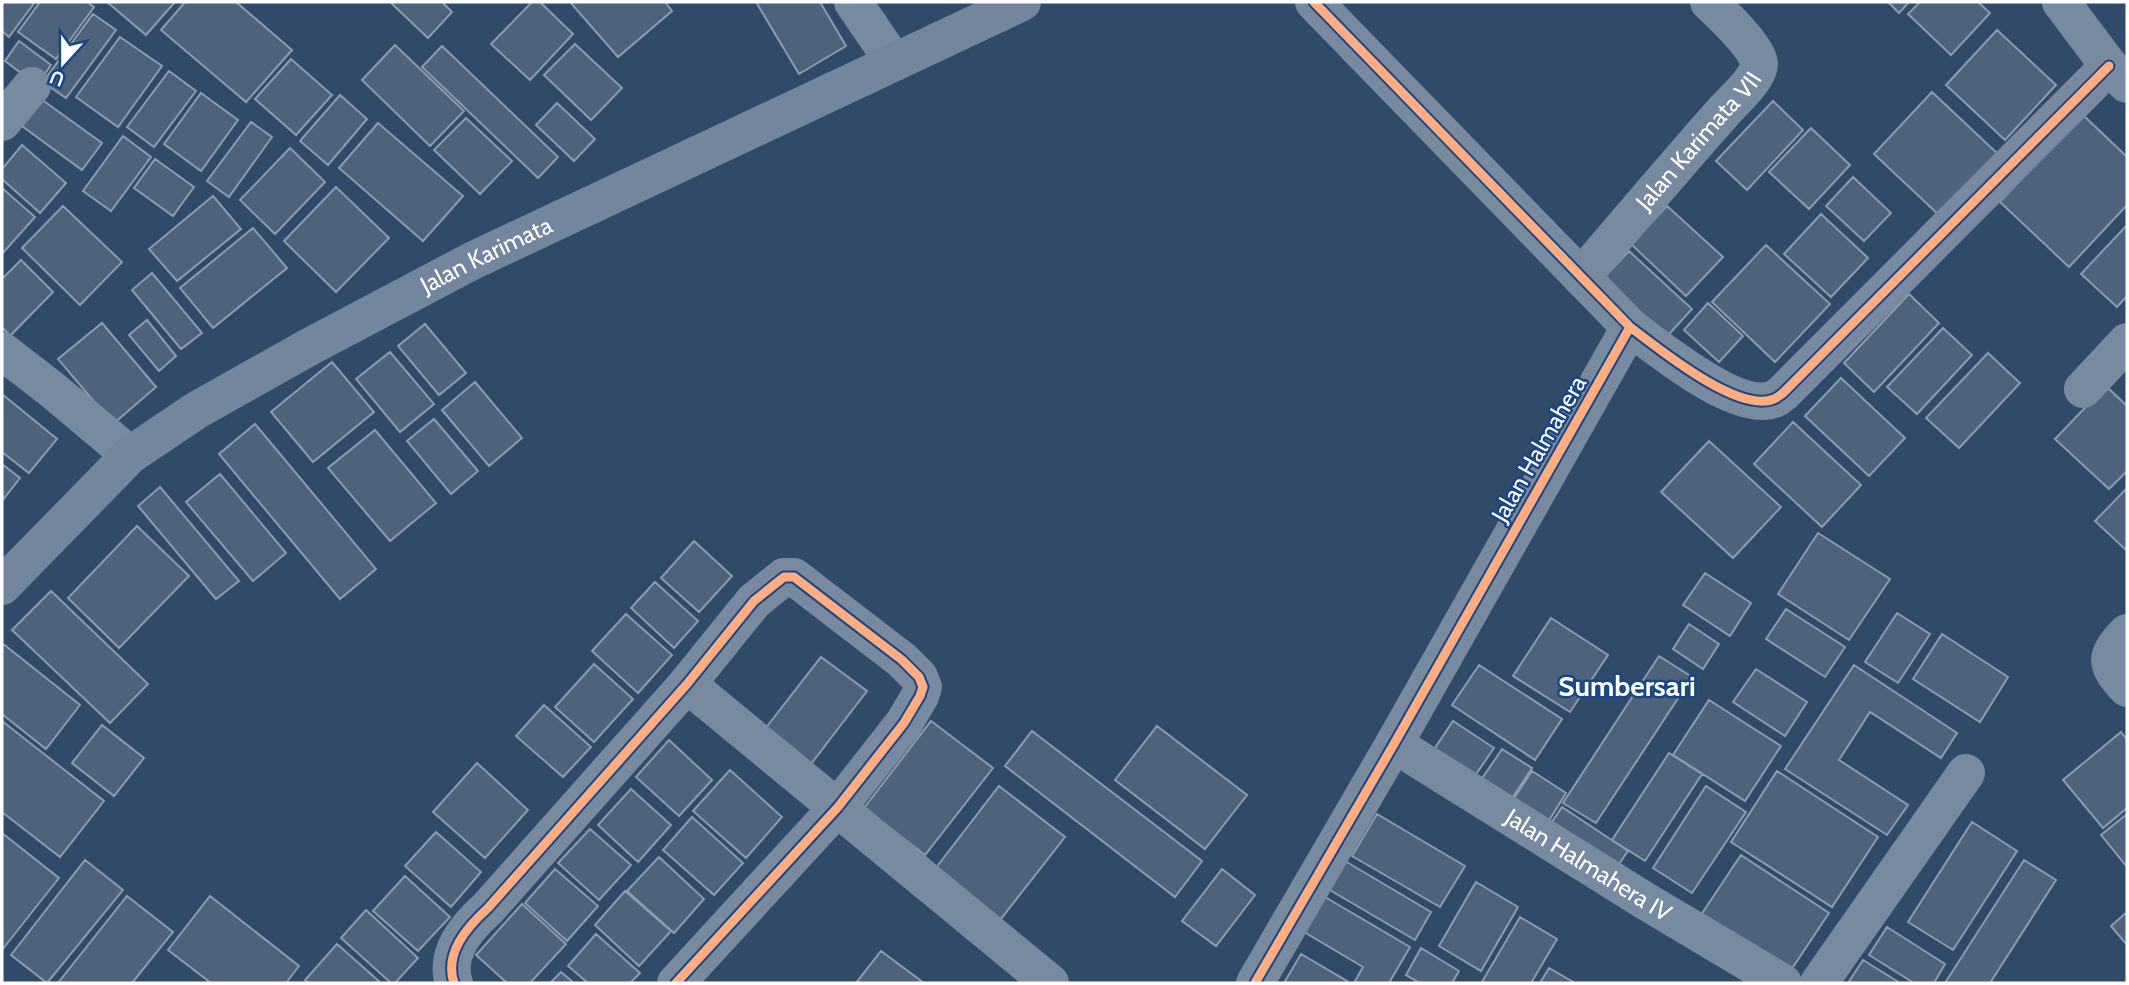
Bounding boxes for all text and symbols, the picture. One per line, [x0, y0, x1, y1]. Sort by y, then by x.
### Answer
north arrow [28, 28, 98, 98]
text: U [47, 65, 68, 92]
street label: Jalan Karimata VII [1629, 66, 1768, 217]
street label: Jalan Karimata [414, 210, 557, 300]
street label: Jalan Halmahera [1484, 370, 1592, 528]
district label: Sumbersari [1558, 669, 1696, 703]
street label: Jalan Halmahera IV [1499, 802, 1677, 927]

